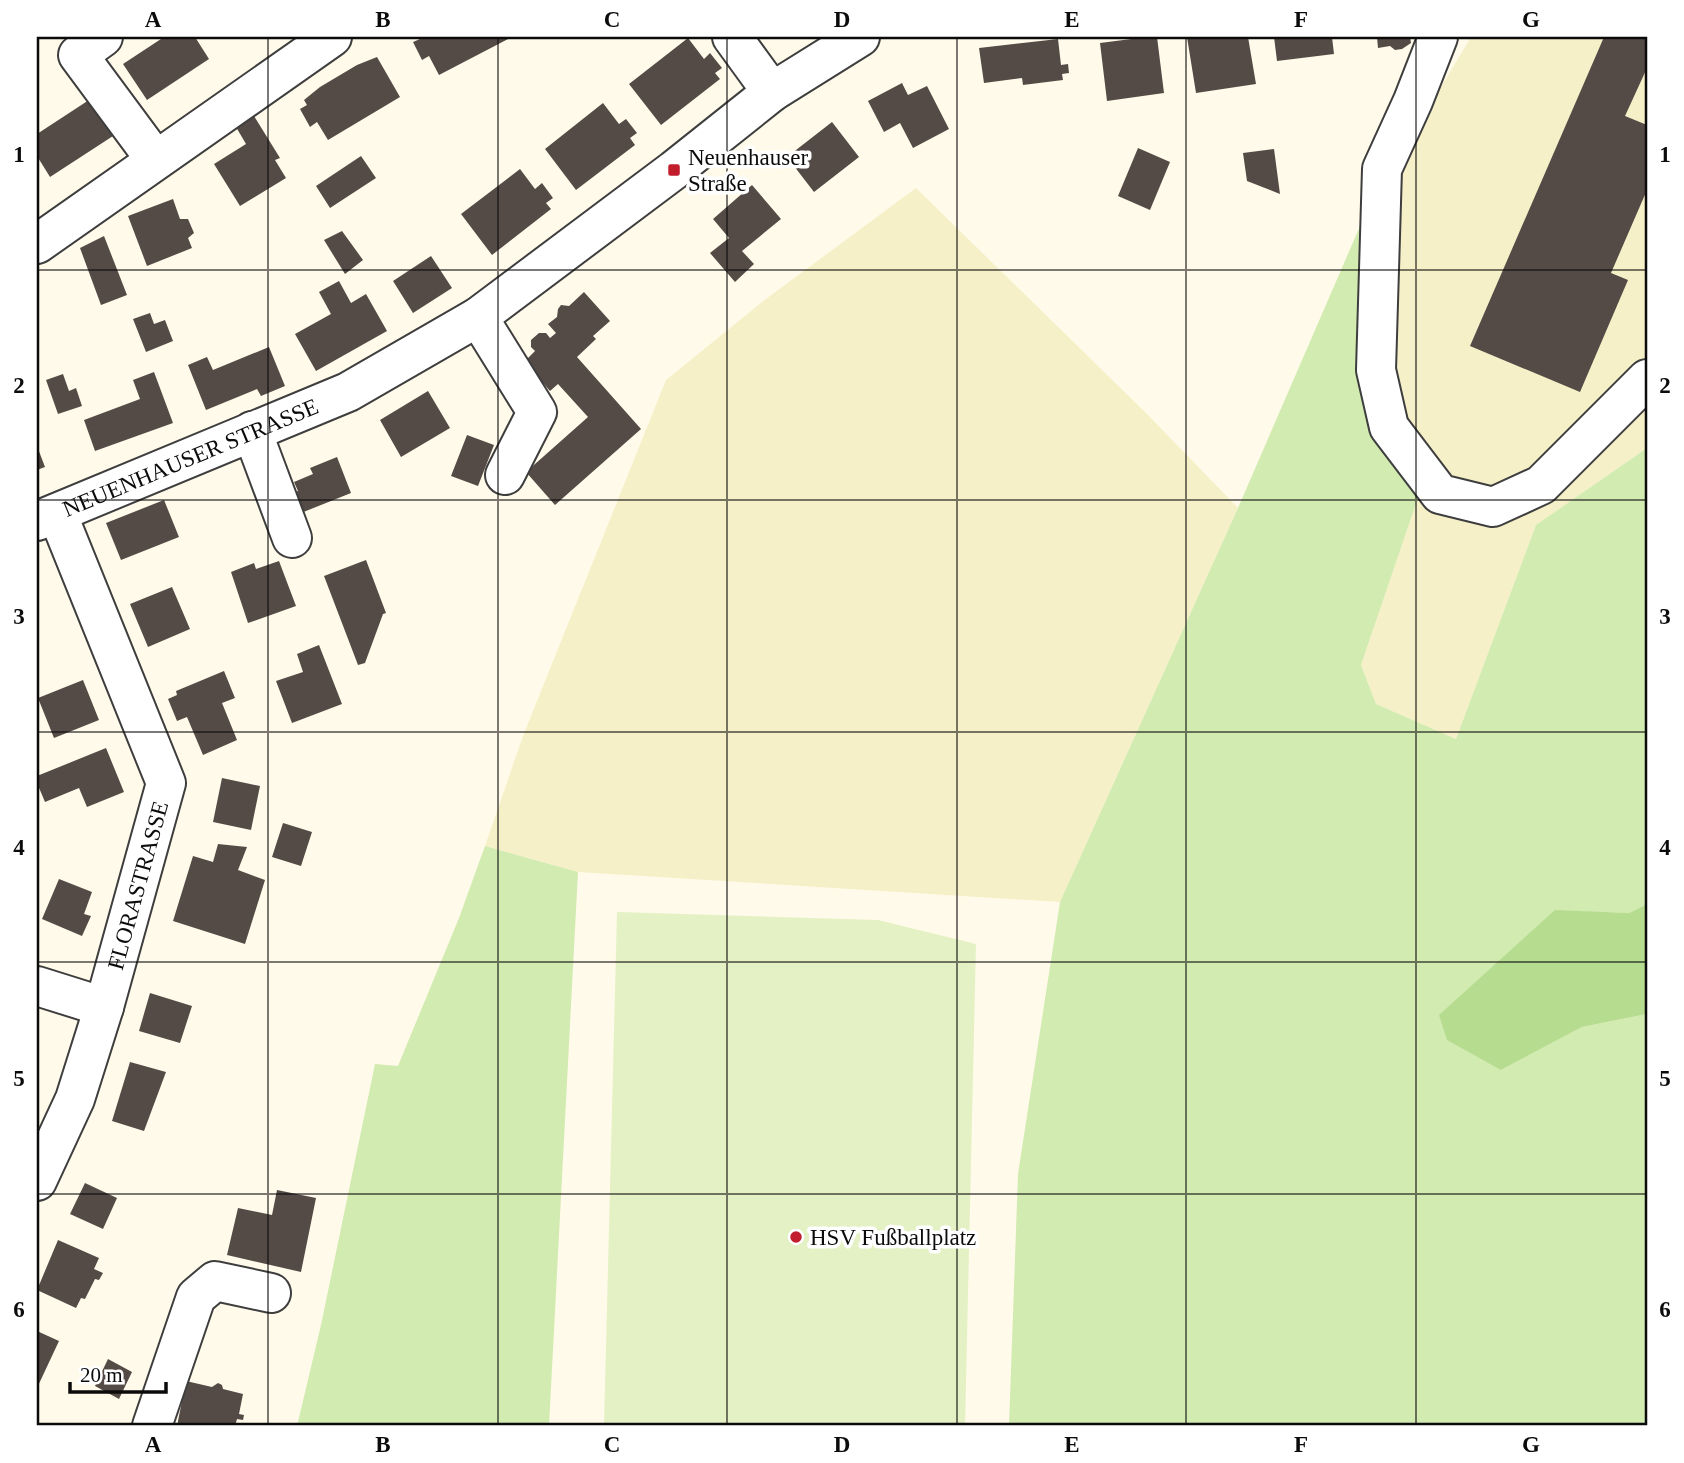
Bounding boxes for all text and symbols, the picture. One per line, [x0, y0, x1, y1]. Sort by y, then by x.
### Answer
text: A [145, 7, 162, 32]
text: B [375, 7, 391, 32]
text: C [604, 7, 620, 32]
text: D [834, 7, 850, 32]
text: E [1064, 7, 1080, 32]
text: F [1294, 7, 1308, 32]
text: G [1522, 7, 1540, 32]
text: 1 [13, 142, 25, 167]
text: 1 [1659, 142, 1671, 167]
place label: Neuenhauser Straße [688, 145, 808, 196]
marker: Neuenhauser Straße [666, 162, 682, 178]
text: 2 [13, 373, 25, 398]
text: 2 [1659, 373, 1671, 398]
street label: NEUENHAUSER STRASSE [59, 393, 322, 521]
text: 3 [13, 604, 25, 629]
text: 3 [1659, 604, 1671, 629]
street label: FLORASTRASSE [102, 798, 173, 973]
text: 4 [13, 835, 25, 860]
text: 4 [1659, 835, 1671, 860]
text: 5 [13, 1066, 25, 1091]
text: 5 [1659, 1066, 1671, 1091]
place label: HSV Fußballplatz [810, 1225, 976, 1250]
marker: HSV Fußballplatz [788, 1229, 804, 1245]
text: 6 [13, 1297, 25, 1322]
text: 6 [1659, 1297, 1671, 1322]
scale bar [70, 1351, 166, 1395]
text: 20 m [80, 1363, 123, 1387]
text: A [145, 1432, 162, 1457]
text: B [375, 1432, 391, 1457]
text: C [604, 1432, 620, 1457]
text: D [834, 1432, 850, 1457]
text: E [1064, 1432, 1080, 1457]
text: F [1294, 1432, 1308, 1457]
text: G [1522, 1432, 1540, 1457]

